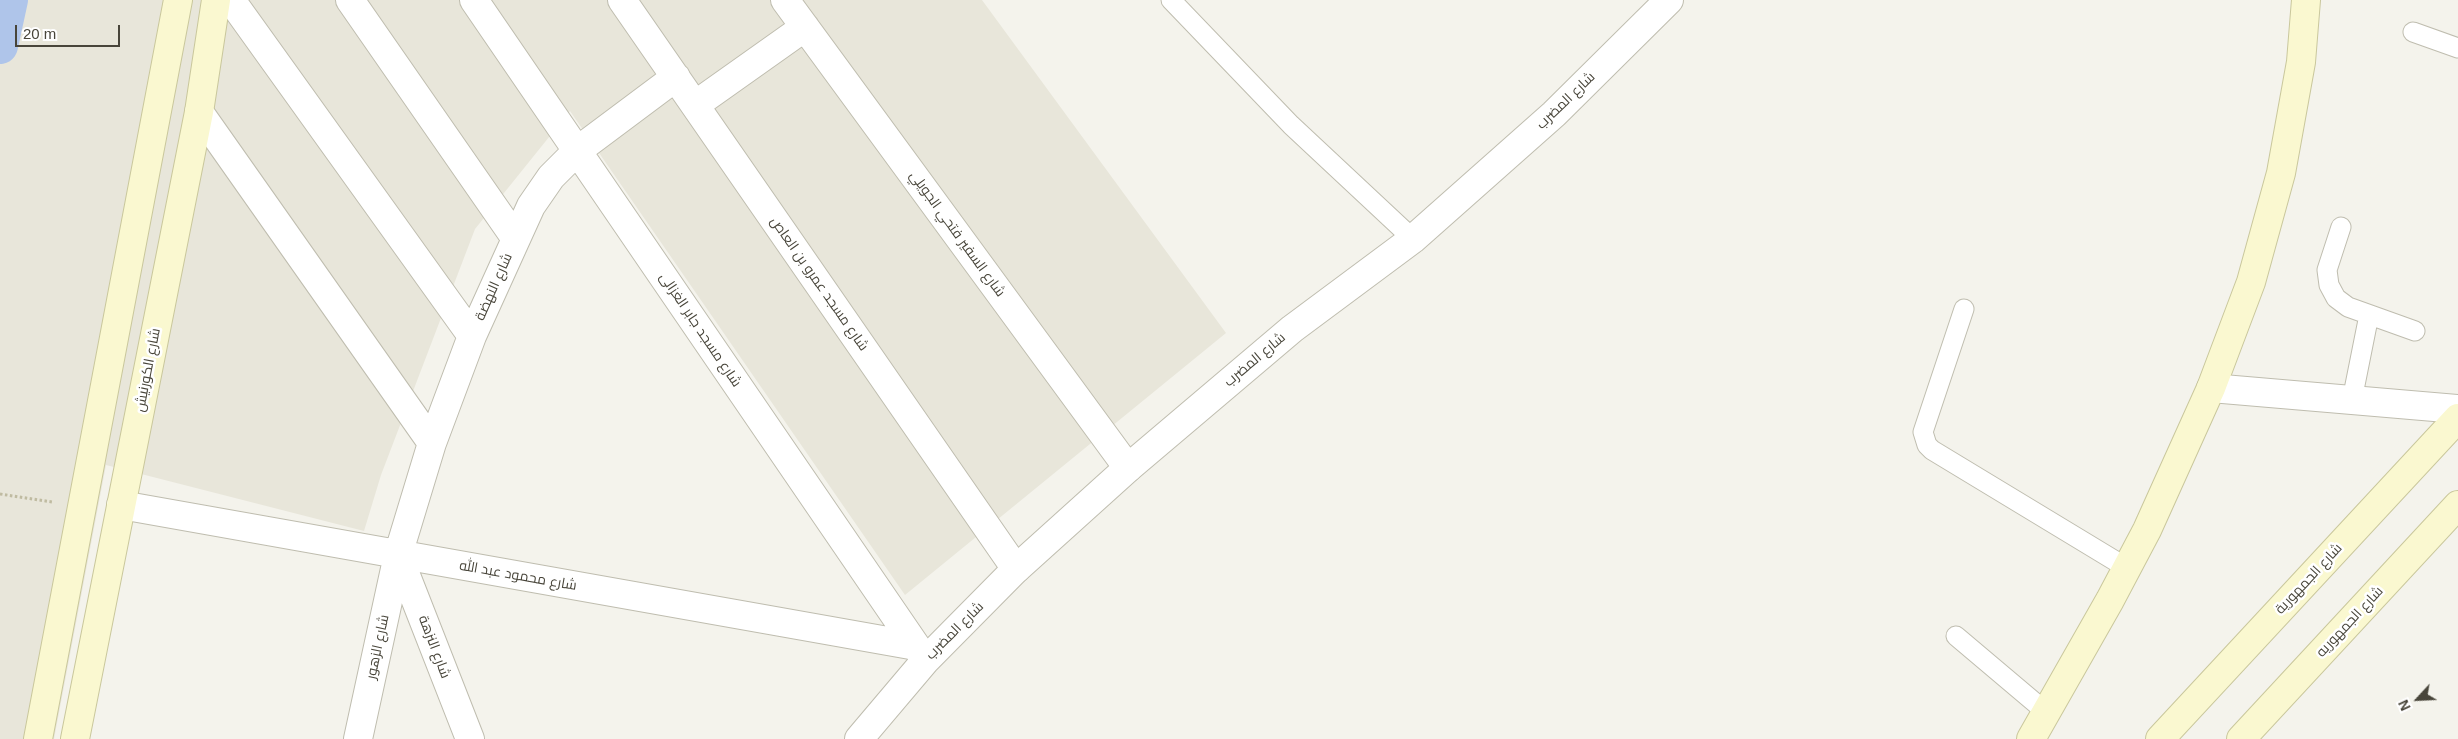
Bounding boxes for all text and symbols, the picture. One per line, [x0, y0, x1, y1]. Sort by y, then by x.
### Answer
scale bar [18, 15, 122, 47]
text: 20 m [23, 25, 56, 42]
street label: شارع المضرب [1533, 69, 1599, 133]
street label: شارع السفير فتحي الجويلي [906, 168, 1008, 300]
street label: شارع مسجد عمرو بن العاص [766, 214, 872, 354]
street label: شارع النهضة [472, 251, 516, 323]
street label: شارع مسجد جابر الغزالى [655, 270, 745, 390]
street label: شارع الكورنيش [132, 327, 164, 413]
street label: شارع المضرب [1221, 330, 1289, 390]
street label: شارع الجمهورية [2272, 540, 2346, 618]
street label: شارع محمود عبد الله [458, 557, 578, 595]
street label: شارع الجمهوريه [2313, 583, 2387, 661]
street label: شارع المضرب [923, 599, 987, 663]
street label: شارع الزهور [363, 613, 393, 681]
street label: شارع النزهة [414, 613, 454, 681]
north arrow [2393, 674, 2443, 724]
text: N [2395, 697, 2414, 713]

